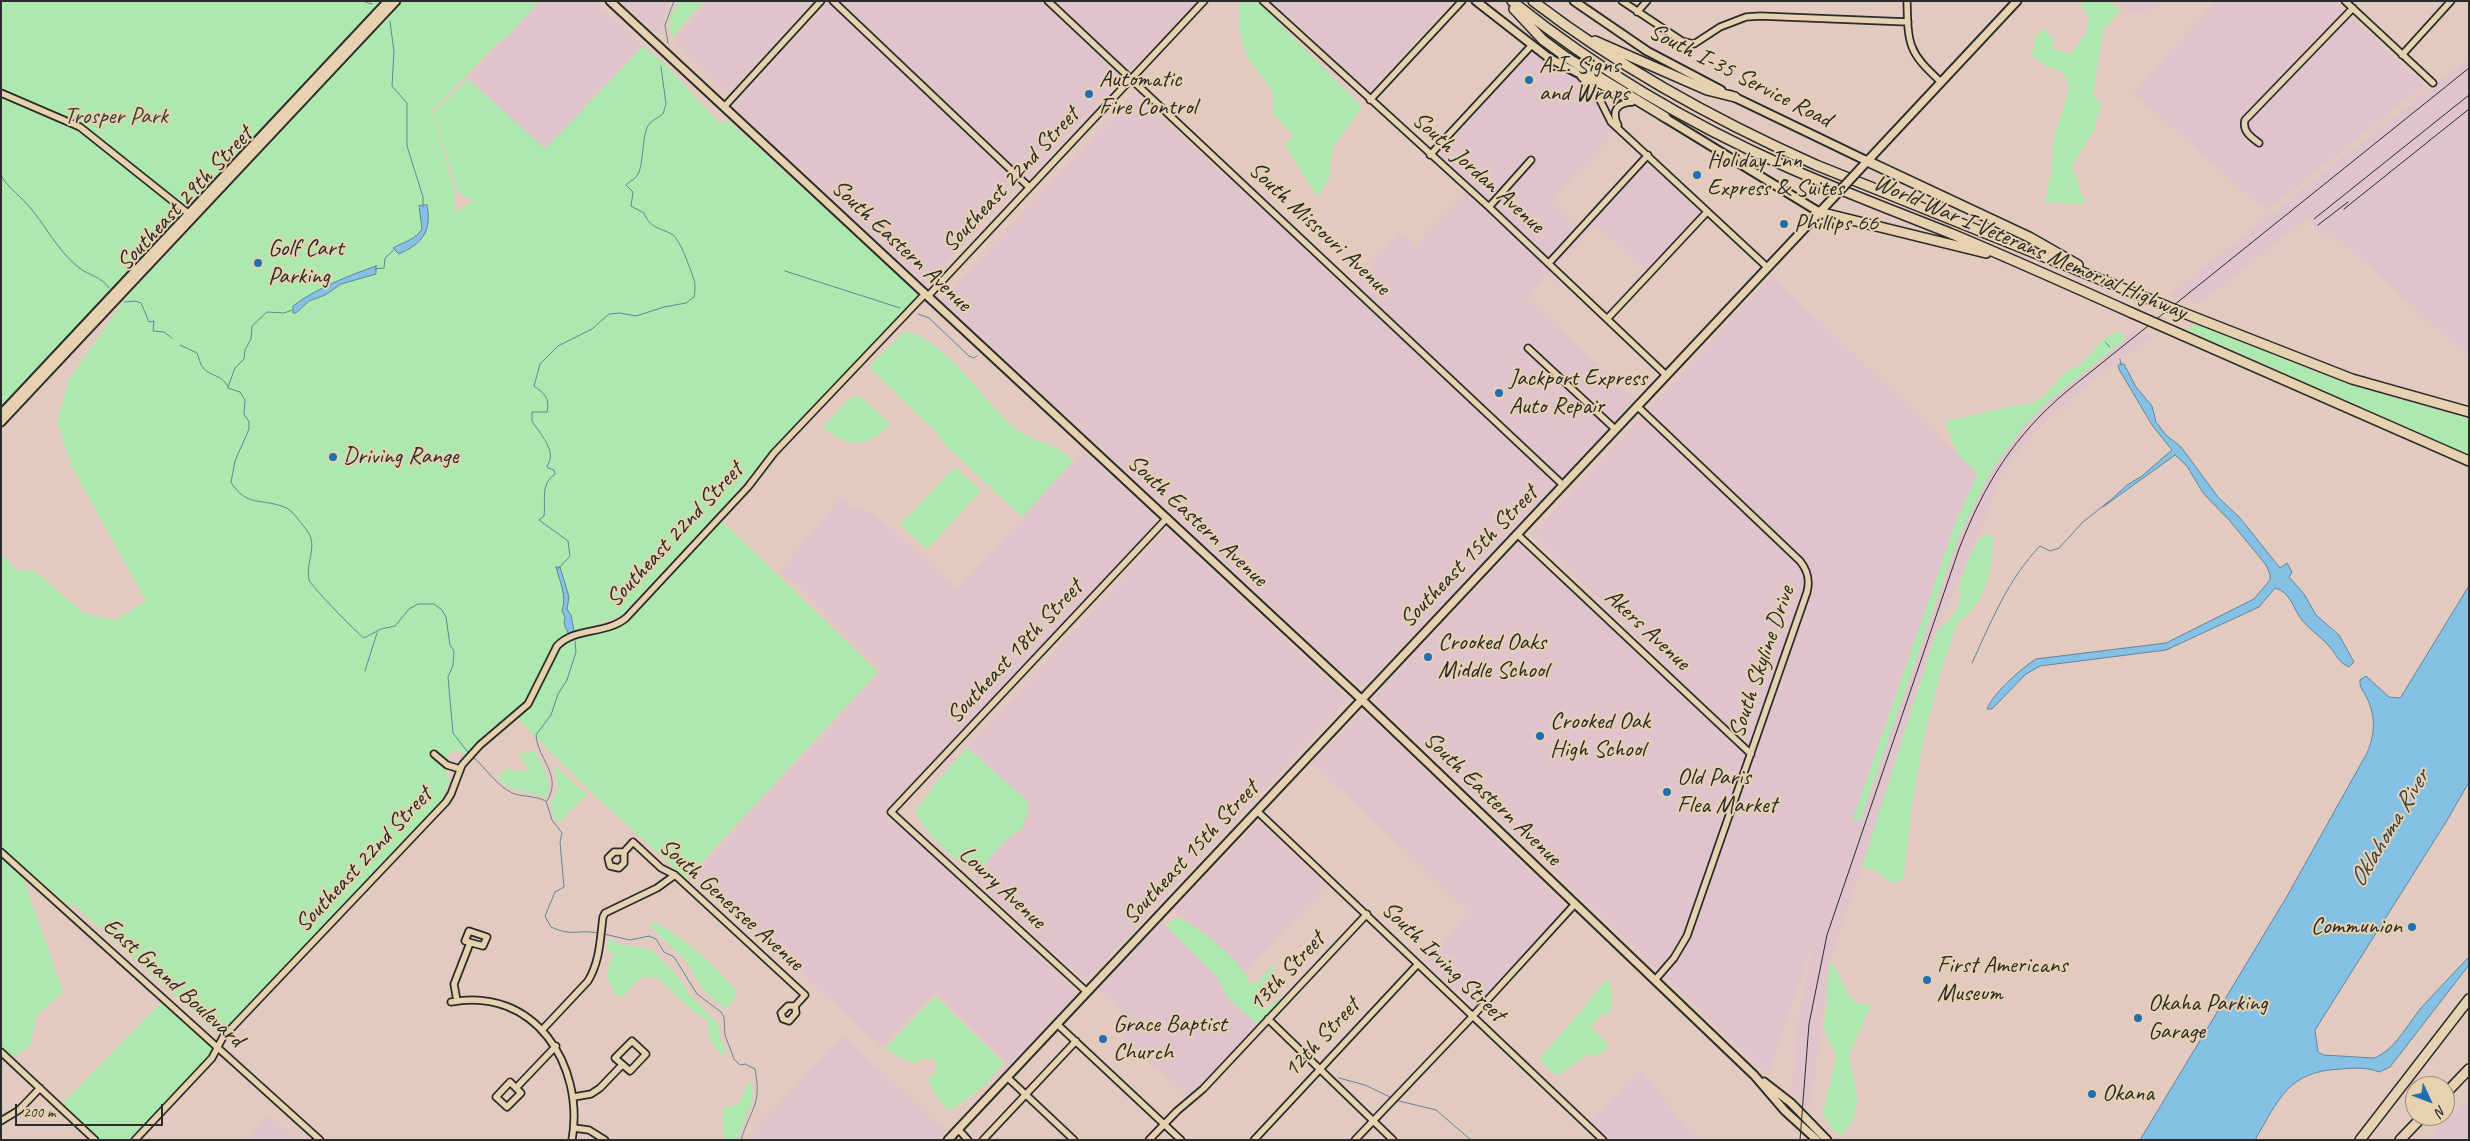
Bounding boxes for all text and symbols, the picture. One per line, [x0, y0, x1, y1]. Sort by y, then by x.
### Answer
street label: South I-35 Service Road [1644, 18, 1836, 134]
place label: A.I. Signs and Wraps [1539, 52, 1629, 108]
place label: Automatic Fire Control [1099, 66, 1197, 122]
marker: A.I. Signs and Wraps [1523, 74, 1535, 86]
marker: Automatic Fire Control [1083, 88, 1095, 100]
street label: Southeast 22nd Street [936, 102, 1086, 258]
park label: Trosper Park [64, 103, 168, 131]
street label: South Jordan Avenue [1406, 106, 1550, 240]
street label: Southeast 29th Street [111, 121, 259, 277]
place label: Holiday Inn Express & Suites [1707, 147, 1844, 203]
street label: South Missouri Avenue [1242, 156, 1396, 302]
marker: Holiday Inn Express & Suites [1691, 169, 1703, 181]
street label: World War I Veterans Memorial Highway [1869, 169, 2191, 327]
street label: South Eastern Avenue [825, 174, 977, 318]
place label: Phillips 66 [1794, 210, 1878, 238]
marker: Phillips 66 [1778, 218, 1790, 230]
place label: Golf Cart Parking [268, 235, 343, 291]
marker: Golf Cart Parking [252, 257, 264, 269]
place label: Jackport Express Auto Repair [1509, 365, 1647, 421]
marker: Jackport Express Auto Repair [1493, 387, 1505, 399]
place label: Driving Range [343, 443, 458, 471]
street label: South Eastern Avenue [1121, 449, 1273, 593]
marker: Driving Range [327, 451, 339, 463]
street label: Southeast 22nd Street [600, 457, 750, 613]
street label: Southeast 15th Street [1394, 480, 1544, 634]
street label: Southeast 18th Street [941, 574, 1089, 730]
street label: South Skyline Drive [1723, 582, 1801, 742]
street label: Akers Avenue [1598, 583, 1696, 677]
place label: Crooked Oaks Middle School [1438, 629, 1548, 685]
marker: Crooked Oaks Middle School [1422, 651, 1434, 663]
place label: Crooked Oak High School [1550, 708, 1650, 764]
street label: South Eastern Avenue [1417, 726, 1567, 872]
marker: Crooked Oak High School [1534, 730, 1546, 742]
place label: Old Paris Flea Market [1677, 764, 1777, 820]
water label: Oklahoma River [2343, 765, 2437, 893]
street label: Southeast 15th Street [1117, 775, 1265, 931]
street label: Southeast 22nd Street [289, 782, 439, 938]
marker: Old Paris Flea Market [1661, 786, 1673, 798]
street label: South Genessee Avenue [653, 833, 809, 977]
street label: Lowry Avenue [952, 840, 1052, 936]
street label: South Irving Street [1375, 896, 1511, 1028]
street label: East Grand Boulevard [96, 912, 250, 1054]
place label: Communion [2311, 913, 2402, 941]
marker: Communion [2406, 921, 2418, 933]
street label: 13th Street [1243, 926, 1331, 1018]
place label: First Americans Museum [1937, 952, 2067, 1008]
marker: First Americans Museum [1921, 974, 1933, 986]
place label: Okaha Parking Garage [2148, 990, 2268, 1046]
street label: 12th Street [1278, 992, 1366, 1084]
place label: Grace Baptist Church [1113, 1011, 1226, 1067]
marker: Okaha Parking Garage [2132, 1012, 2144, 1024]
marker: Grace Baptist Church [1097, 1033, 1109, 1045]
north arrow [2405, 1076, 2455, 1126]
place label: Okana [2102, 1080, 2154, 1108]
marker: Okana [2086, 1088, 2098, 1100]
scale bar [18, 1094, 165, 1126]
text: N [2431, 1102, 2450, 1120]
text: 200 m [23, 1103, 55, 1122]

